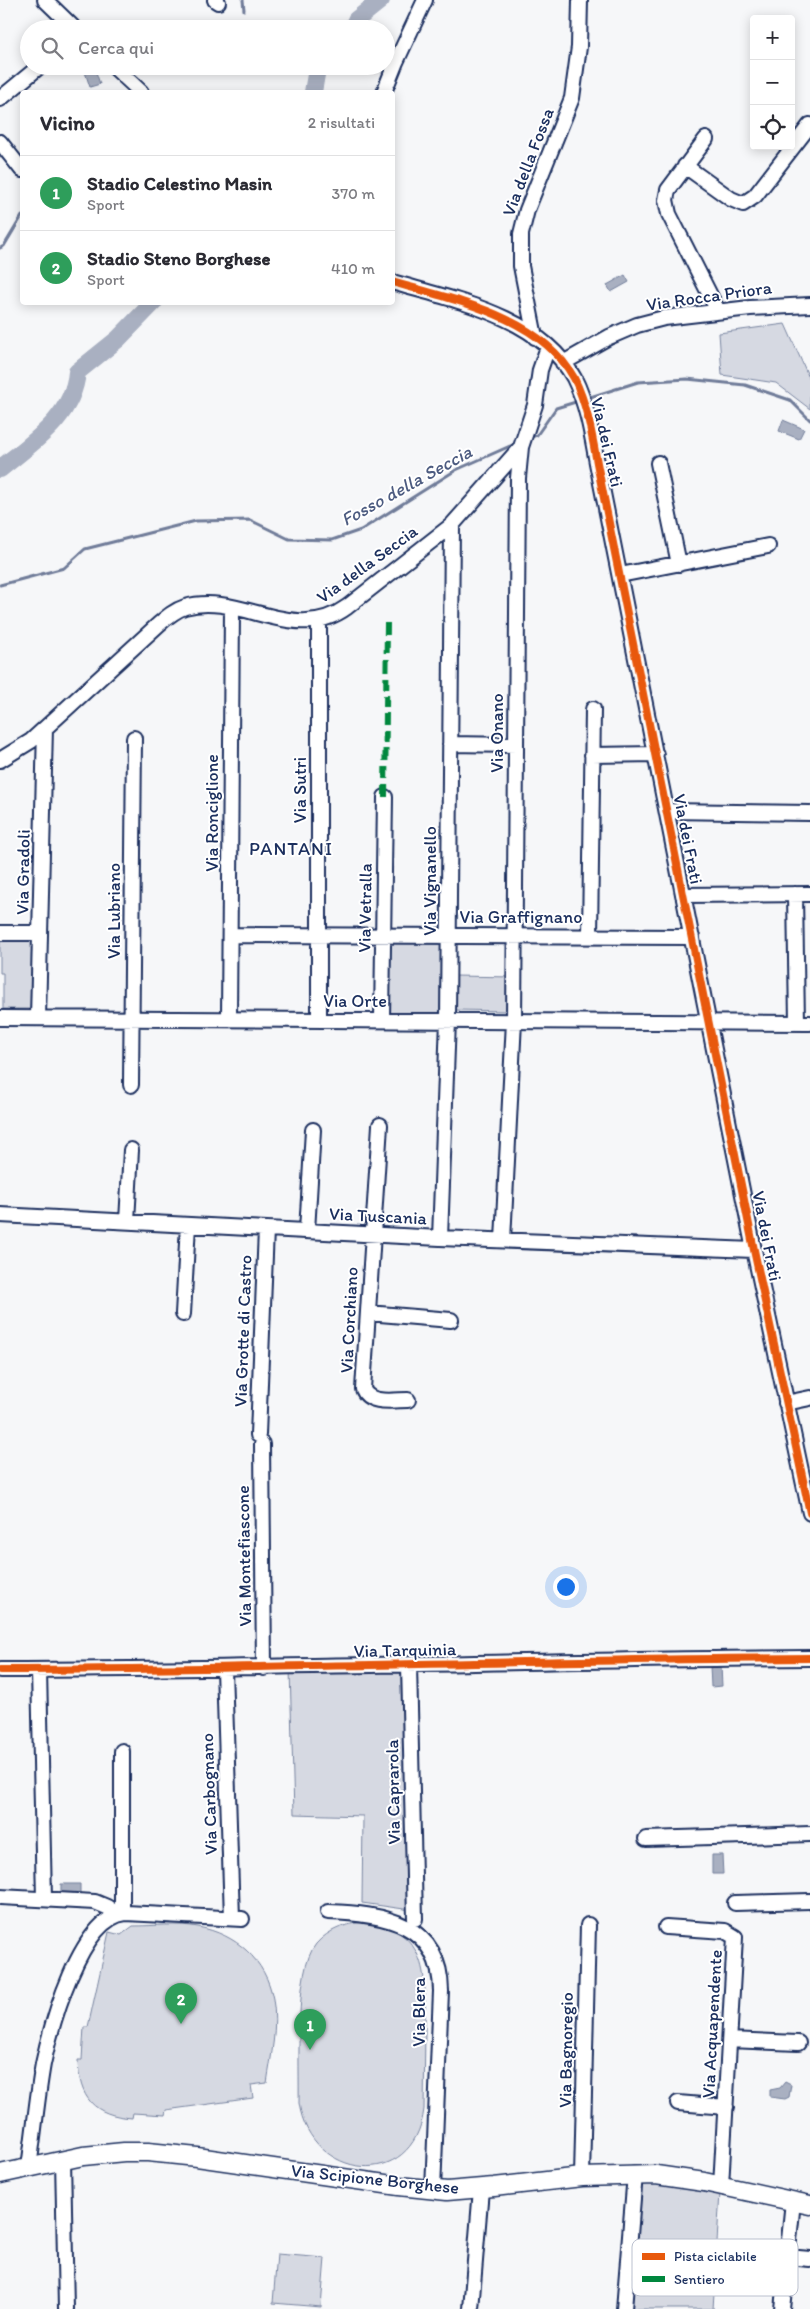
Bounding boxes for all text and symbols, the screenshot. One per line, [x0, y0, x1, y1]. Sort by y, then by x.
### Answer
map controls [750, 15, 795, 150]
button: + [750, 15, 795, 60]
search box [20, 20, 395, 75]
icon: search [38, 34, 66, 62]
text: Cerca qui [78, 36, 154, 59]
button: − [750, 60, 795, 105]
street label: Via della Fossa [497, 104, 559, 219]
button: locate [750, 105, 795, 150]
text: Vicino [40, 110, 95, 135]
text: 2 risultati [308, 113, 375, 132]
text: Stadio Celestino Masin [87, 172, 272, 195]
text: 1 [52, 184, 60, 203]
text: 370 m [331, 184, 375, 203]
text: Sport [87, 195, 125, 214]
text: Stadio Steno Borghese [87, 247, 271, 270]
text: 2 [52, 259, 60, 278]
text: 410 m [331, 259, 375, 278]
text: Sport [87, 270, 125, 289]
street label: Via Rocca Priora [645, 276, 774, 316]
street label: Via dei Frati [586, 395, 628, 489]
water label: Fosso della Seccia [337, 440, 476, 531]
street label: Via della Seccia [312, 520, 422, 608]
street label: Via Onano [486, 693, 508, 773]
street label: Via Ronciglione [201, 754, 223, 872]
street label: Via Sutri [289, 757, 311, 823]
street label: Via dei Frati [668, 792, 708, 886]
street label: Via Vignanello [419, 826, 441, 936]
street label: Via Gradoli [11, 829, 35, 915]
district label: PANTANI [249, 837, 333, 860]
street label: Via Lubriano [103, 863, 125, 959]
street label: Via Vetralla [353, 863, 377, 953]
street label: Via Graffignano [460, 906, 582, 928]
street label: Via Orte [323, 990, 387, 1012]
street label: Via dei Frati [747, 1189, 787, 1283]
street label: Via Tuscania [329, 1202, 428, 1230]
street label: Via Grotte di Castro [229, 1254, 257, 1408]
street label: Via Corchiano [335, 1266, 363, 1374]
street label: Via Montefiascone [232, 1485, 256, 1627]
your location [553, 1574, 579, 1600]
street label: Via Tarquinia [354, 1638, 457, 1662]
street label: Via Carbognano [196, 1733, 222, 1855]
street label: Via Caprarola [381, 1738, 405, 1845]
street label: Via Acquapendente [697, 1949, 727, 2099]
street label: Via Blera [408, 1977, 430, 2047]
pin: 2 [165, 1983, 197, 2024]
street label: Via Bagnoregio [554, 1992, 578, 2108]
pin: 1 [294, 2009, 326, 2050]
street label: Via Scipione Borghese [290, 2159, 460, 2199]
legend [632, 2239, 798, 2296]
text: Pista ciclabile [674, 2248, 757, 2265]
text: Sentiero [674, 2271, 725, 2288]

